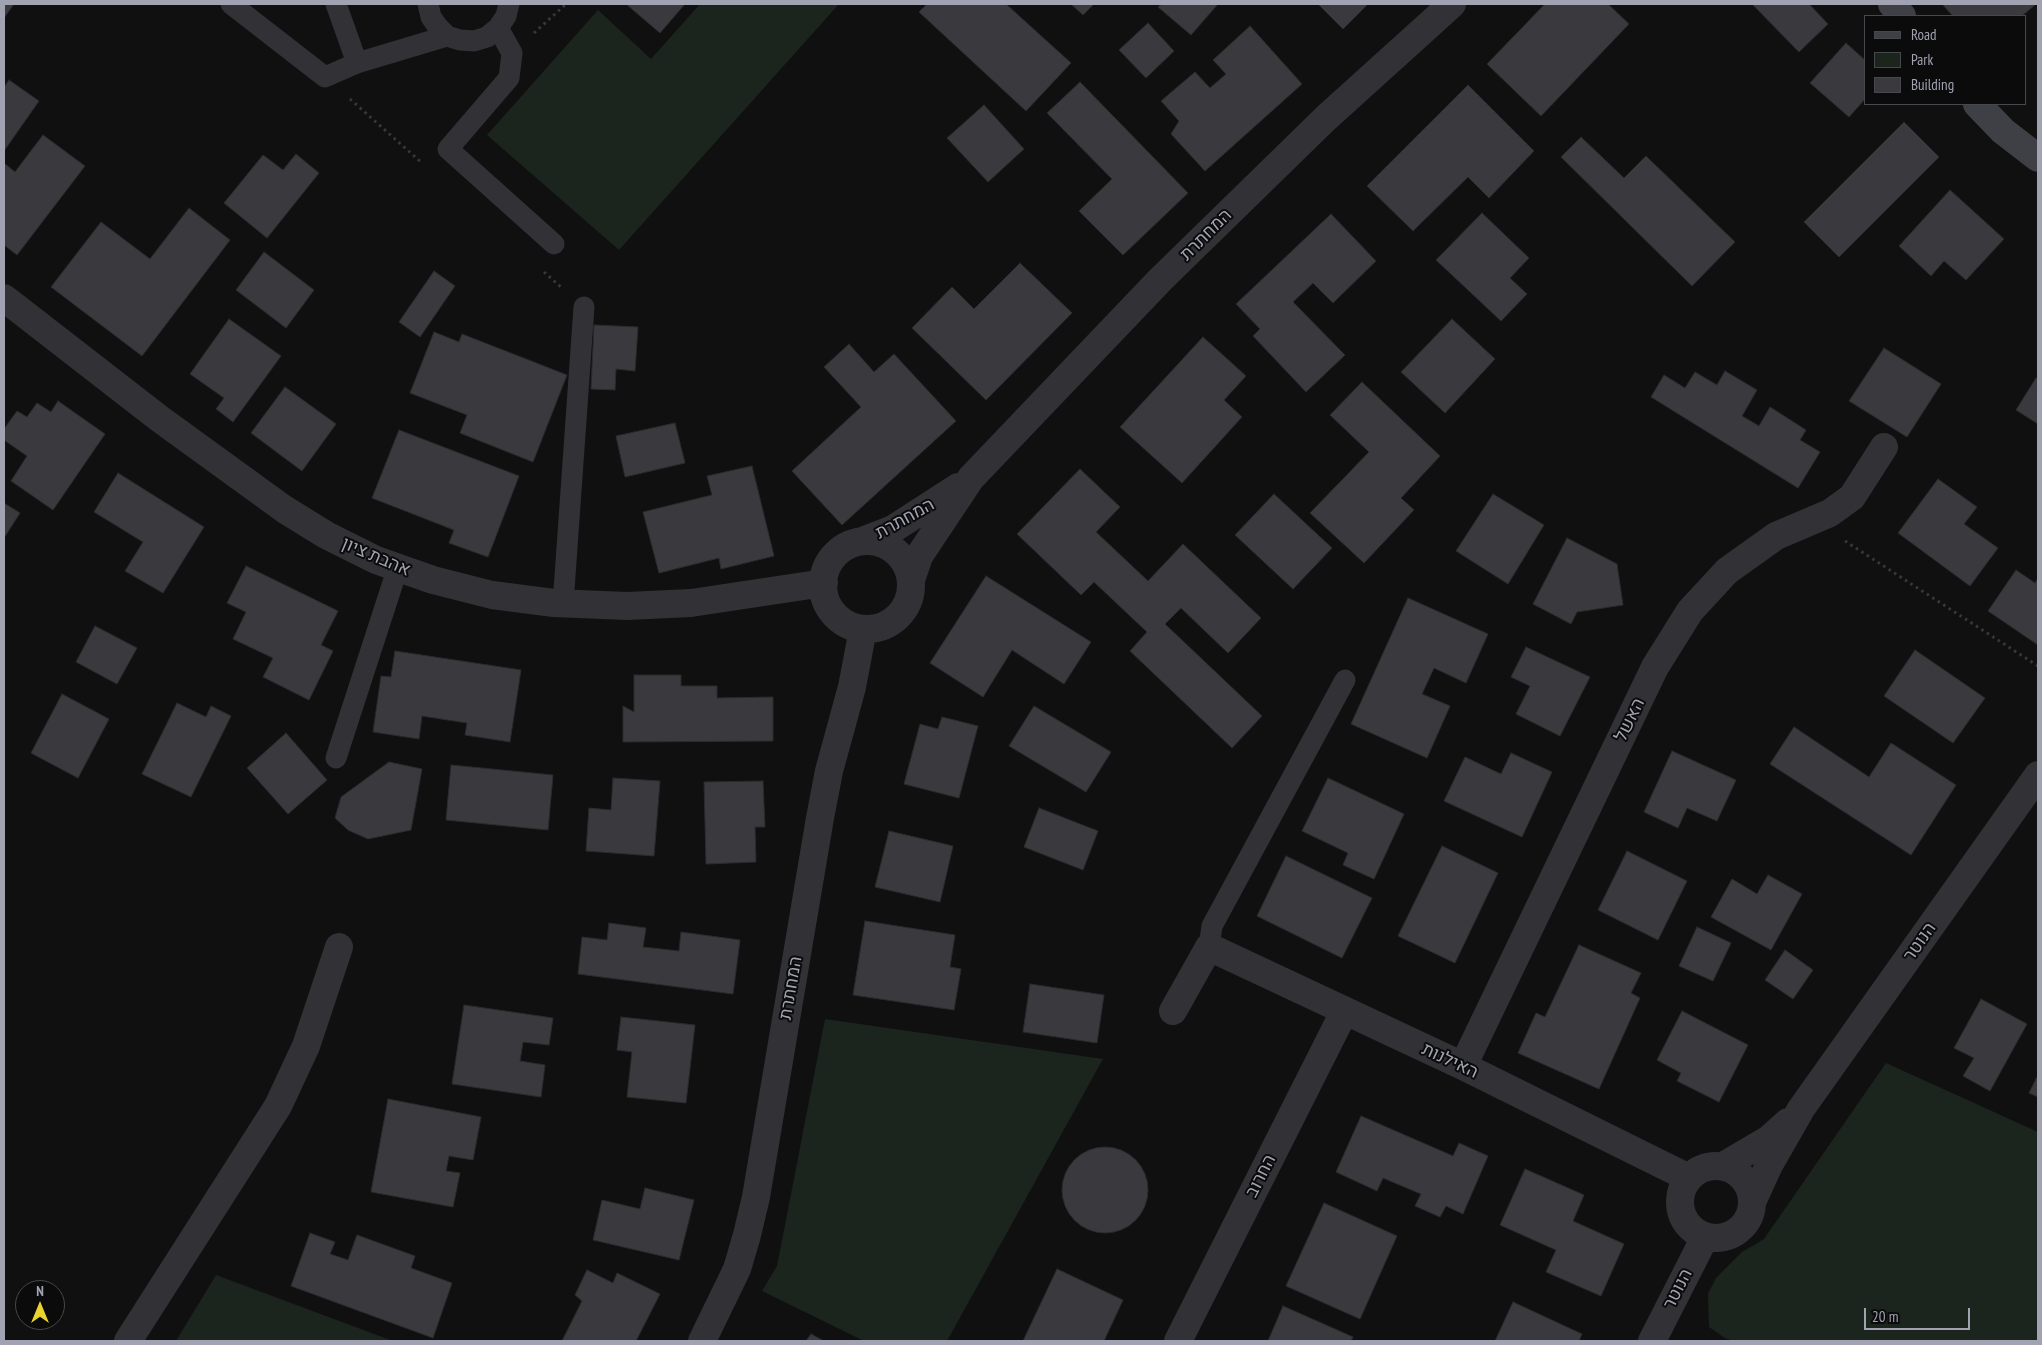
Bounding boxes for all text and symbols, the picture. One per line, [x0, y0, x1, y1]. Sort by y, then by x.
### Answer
legend [1864, 15, 2027, 105]
text: Road [1911, 25, 1937, 44]
text: Park [1911, 50, 1933, 69]
text: Building [1911, 75, 1954, 94]
street label: המחתרת [1176, 205, 1236, 265]
street label: המחתרת [872, 494, 938, 544]
street label: אהבת ציון [338, 533, 414, 581]
street label: האשל [1610, 695, 1650, 745]
street label: הנוטר [1899, 918, 1941, 966]
street label: המחתרת [775, 954, 807, 1022]
street label: האילנות [1418, 1039, 1482, 1083]
street label: החרוב [1241, 1151, 1281, 1201]
street label: הנוטר [1659, 1265, 1697, 1313]
north arrow [15, 1280, 65, 1330]
text: N [36, 1282, 44, 1300]
scale bar [1867, 1298, 1973, 1330]
text: 20 m [1872, 1307, 1898, 1326]

